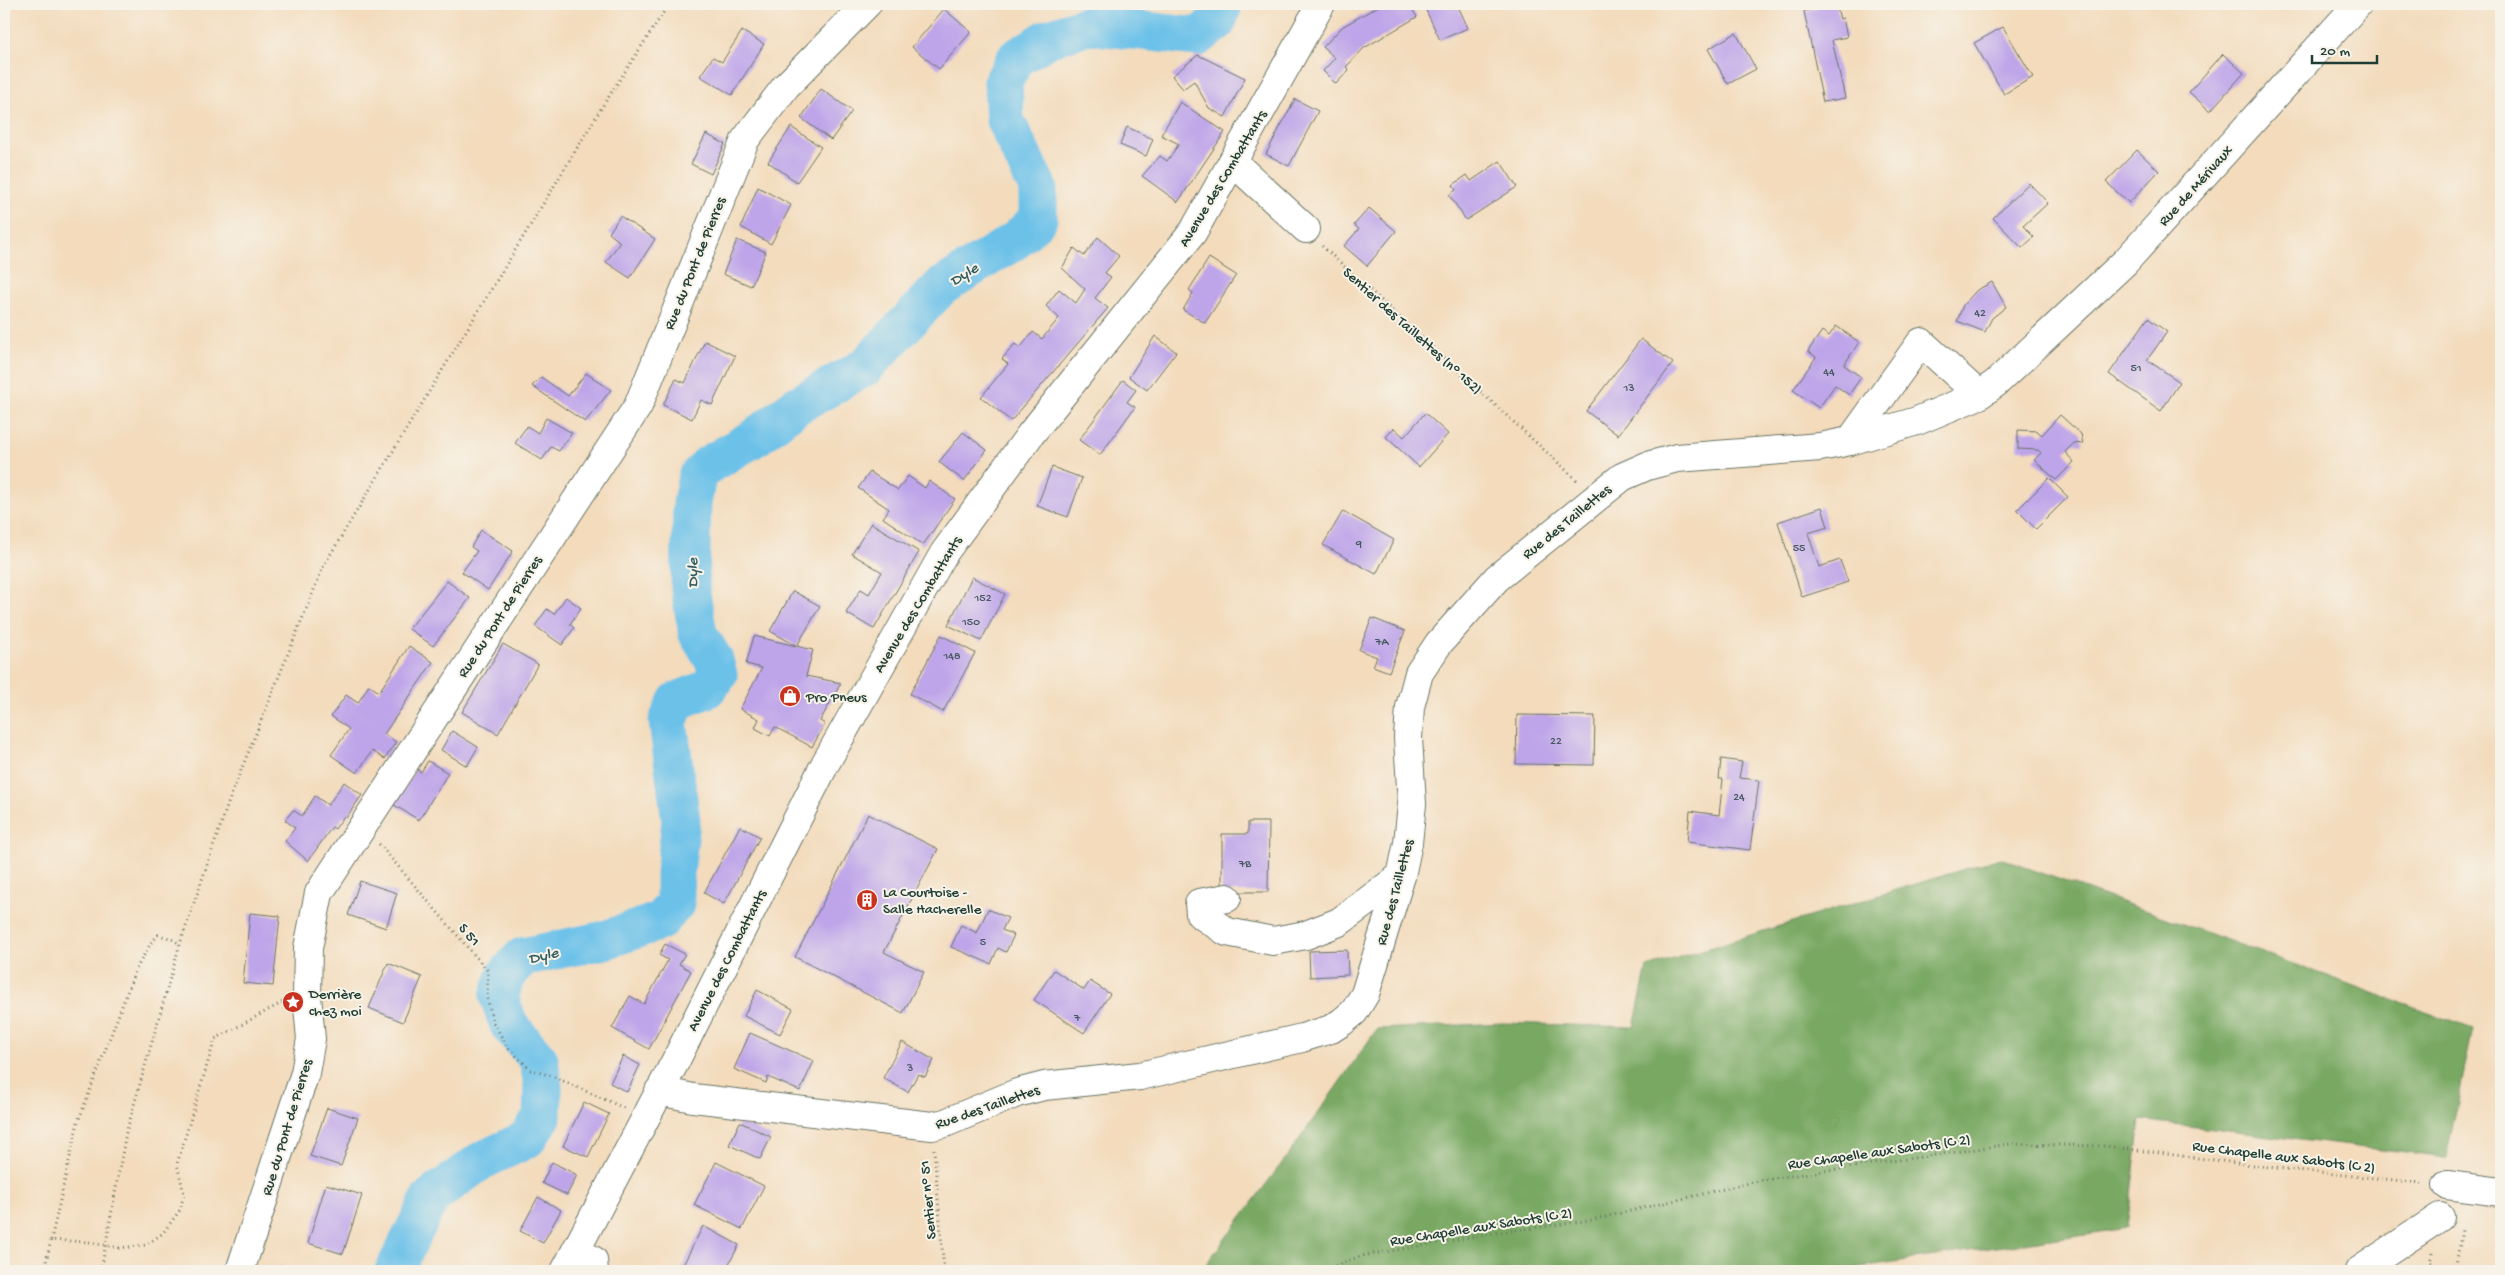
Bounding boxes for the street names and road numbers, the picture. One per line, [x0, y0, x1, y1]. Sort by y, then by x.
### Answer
street label: Avenue des Combattants [1176, 107, 1272, 251]
street label: Rue de Mérivaux [2155, 142, 2238, 231]
street label: Rue du Pont de Pierres [661, 194, 731, 333]
street label: Sentier des Taillettes (n° 152) [1338, 264, 1485, 399]
street label: Rue des Taillettes [1519, 481, 1616, 564]
street label: Avenue des Combattants [871, 533, 967, 677]
street label: Rue du Pont de Pierres [455, 552, 547, 681]
street label: Rue des Taillettes [1373, 837, 1419, 947]
street label: Avenue des Combattants [684, 887, 772, 1035]
street label: S 51 [454, 920, 483, 950]
street label: Rue du Pont de Pierres [259, 1057, 317, 1198]
street label: Rue des Taillettes [933, 1081, 1043, 1134]
street label: Rue Chapelle aux Sabots (C 2) [1787, 1131, 1972, 1175]
street label: Rue Chapelle aux Sabots (C 2) [2191, 1138, 2376, 1178]
street label: Sentier n° 51 [917, 1160, 941, 1240]
street label: Rue Chapelle aux Sabots (C 2) [1389, 1205, 1574, 1251]

